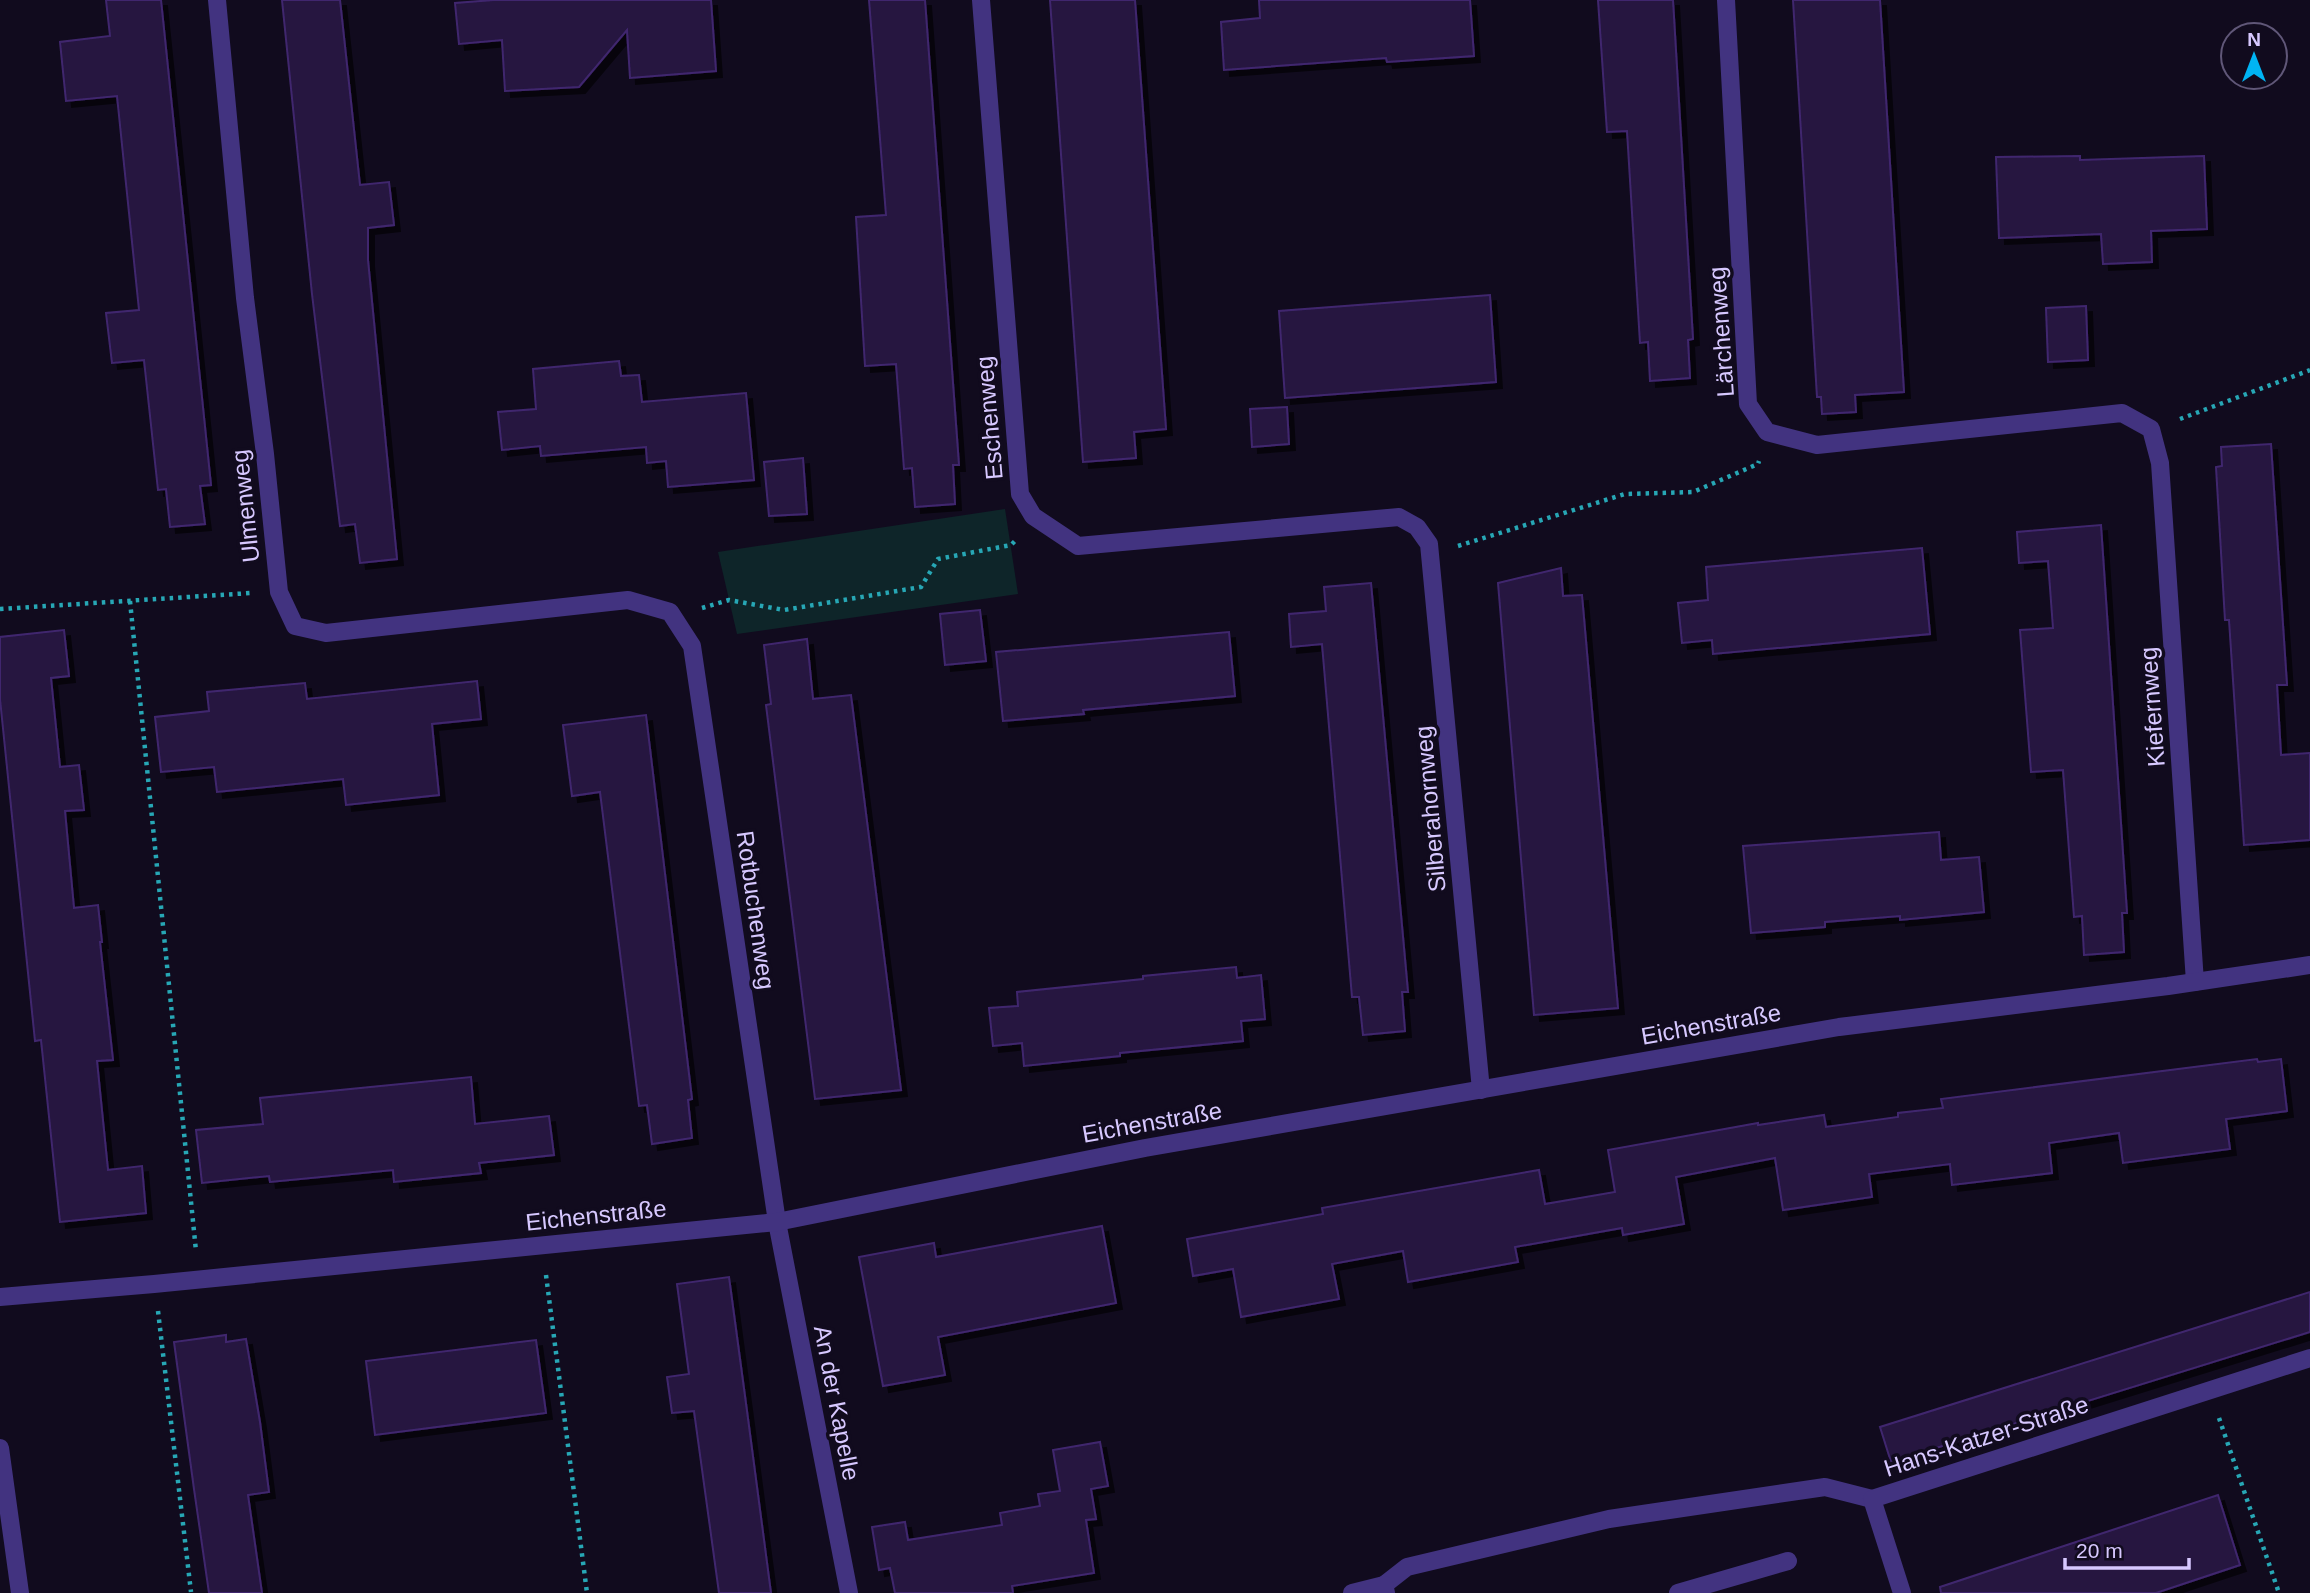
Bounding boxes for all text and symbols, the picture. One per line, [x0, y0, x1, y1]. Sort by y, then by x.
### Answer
north arrow [2219, 21, 2289, 91]
text: N [2247, 29, 2261, 50]
street label: Lärchenweg [1703, 266, 1739, 398]
street label: Eschenweg [970, 355, 1008, 481]
street label: Ulmenweg [226, 448, 264, 564]
street label: Kiefernweg [2134, 646, 2170, 768]
street label: Silberahornweg [1409, 725, 1451, 893]
street label: Rotbuchenweg [731, 829, 781, 991]
street label: Eichenstraße [1639, 998, 1783, 1050]
street label: Eichenstraße [1080, 1096, 1224, 1148]
street label: Eichenstraße [524, 1194, 668, 1236]
street label: An der Kapelle [809, 1323, 865, 1483]
street label: Hans-Katzer-Straße [1880, 1390, 2092, 1482]
scale bar [2065, 1526, 2189, 1570]
text: 20 m [2076, 1539, 2123, 1562]

